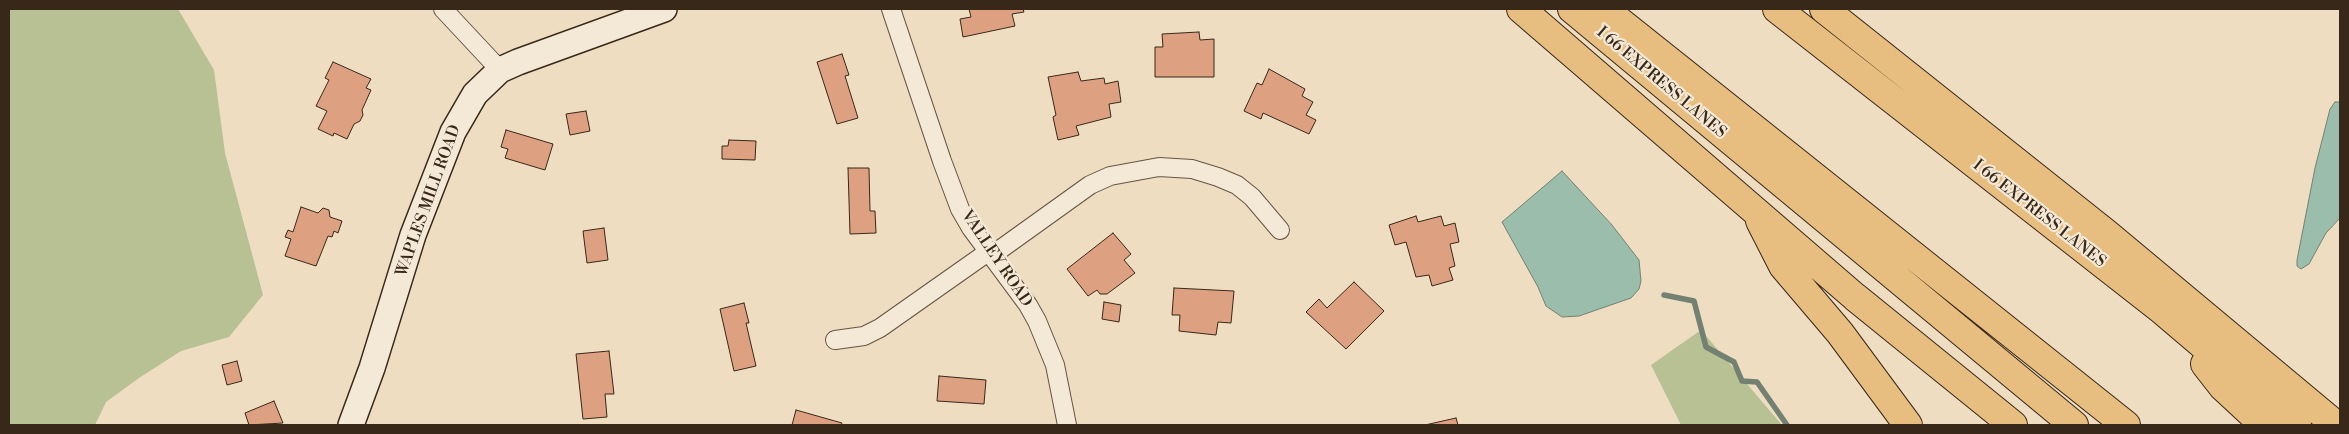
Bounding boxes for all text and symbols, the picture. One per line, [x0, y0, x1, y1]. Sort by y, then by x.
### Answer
street label: I 66 EXPRESS LANES [1592, 23, 1730, 143]
street label: WAPLES MILL ROAD [393, 123, 465, 279]
street label: I 66 EXPRESS LANES [1969, 156, 2109, 272]
street label: VALLEY ROAD [957, 207, 1035, 311]

